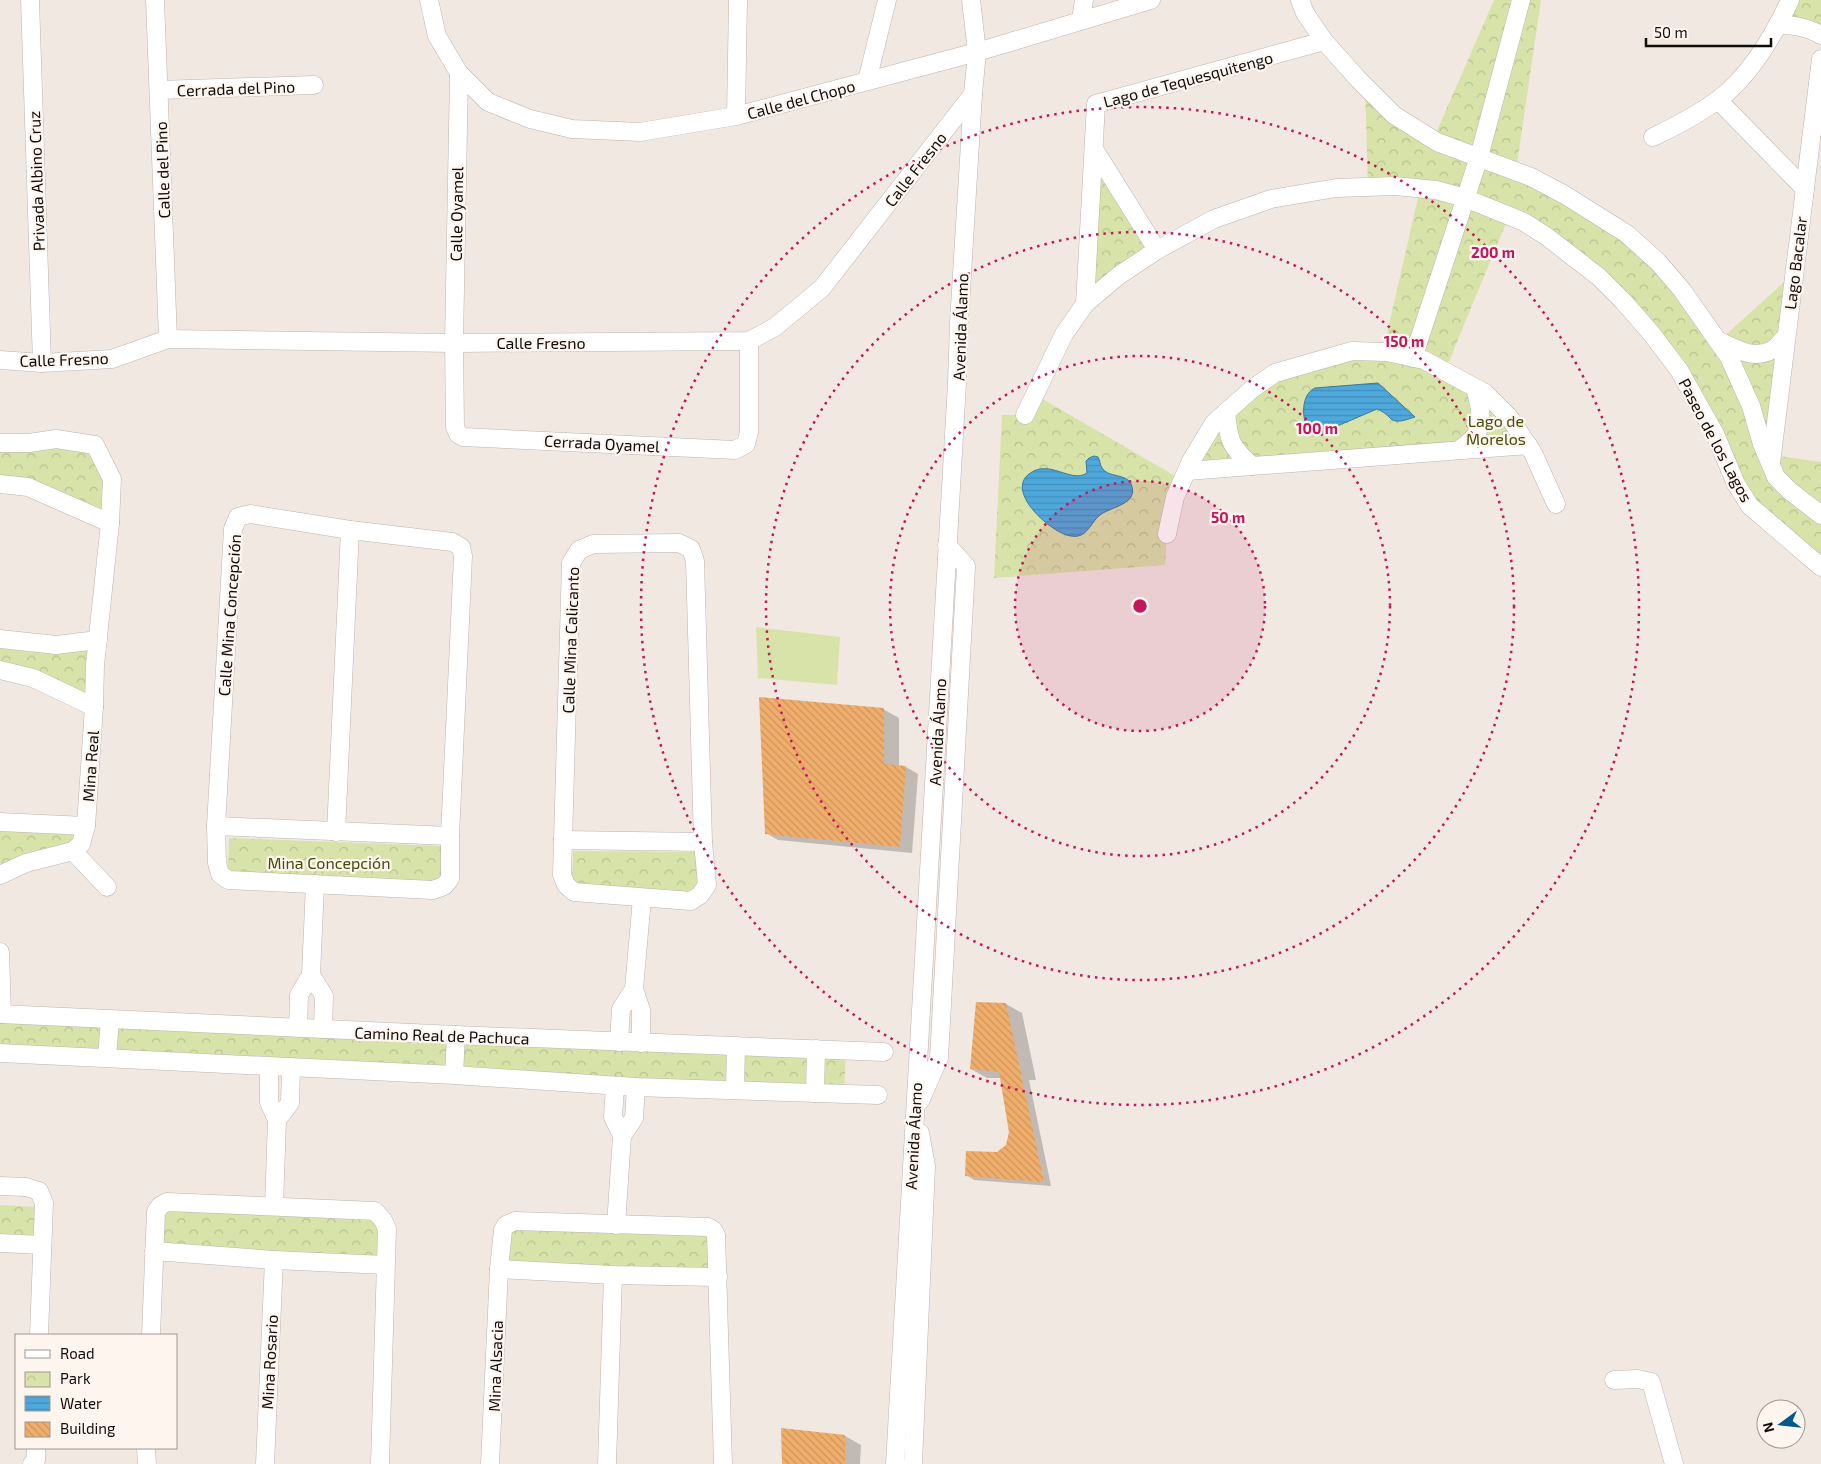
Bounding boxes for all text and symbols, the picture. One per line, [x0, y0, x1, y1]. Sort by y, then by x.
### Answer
scale bar [1646, 15, 1771, 47]
text: 50 m [1654, 23, 1688, 41]
street label: Lago de Tequesquitengo [1101, 47, 1275, 111]
street label: Calle del Chopo [745, 75, 857, 123]
street label: Cerrada del Pino [177, 76, 295, 100]
street label: Privada Albino Cruz [24, 110, 48, 252]
street label: Calle del Pino [151, 121, 173, 219]
street label: Calle Fresno [880, 128, 950, 210]
street label: Calle Oyamel [446, 166, 466, 262]
street label: Lago Bacalar [1780, 215, 1810, 311]
text: 200 m [1471, 243, 1515, 261]
street label: Avenida Álamo [949, 273, 971, 381]
text: 150 m [1384, 332, 1424, 350]
street label: Calle Fresno [496, 333, 586, 352]
street label: Calle Fresno [19, 348, 109, 370]
street label: Paseo de los Lagos [1675, 375, 1757, 505]
park label: Lago de Morelos [1466, 411, 1526, 448]
text: 100 m [1296, 419, 1338, 437]
street label: Cerrada Oyamel [544, 430, 661, 456]
text: 50 m [1211, 508, 1245, 526]
street label: Calle Mina Concepción [214, 533, 244, 697]
street label: Calle Mina Calicanto [558, 566, 582, 714]
centre of rings [1131, 597, 1149, 615]
street label: Avenida Álamo [925, 678, 949, 786]
street label: Mina Real [78, 729, 102, 802]
park label: Mina Concepción [268, 853, 390, 872]
street label: Camino Real de Pachuca [354, 1022, 530, 1048]
street label: Avenida Álamo [901, 1082, 925, 1190]
street label: Mina Rosario [257, 1314, 281, 1410]
street label: Mina Alsacia [484, 1320, 506, 1412]
legend [15, 1334, 178, 1449]
text: Road [60, 1344, 95, 1362]
text: Park [60, 1369, 91, 1387]
text: Water [60, 1394, 102, 1412]
north arrow [1756, 1399, 1806, 1449]
text: Building [60, 1419, 116, 1437]
text: N [1758, 1420, 1777, 1435]

